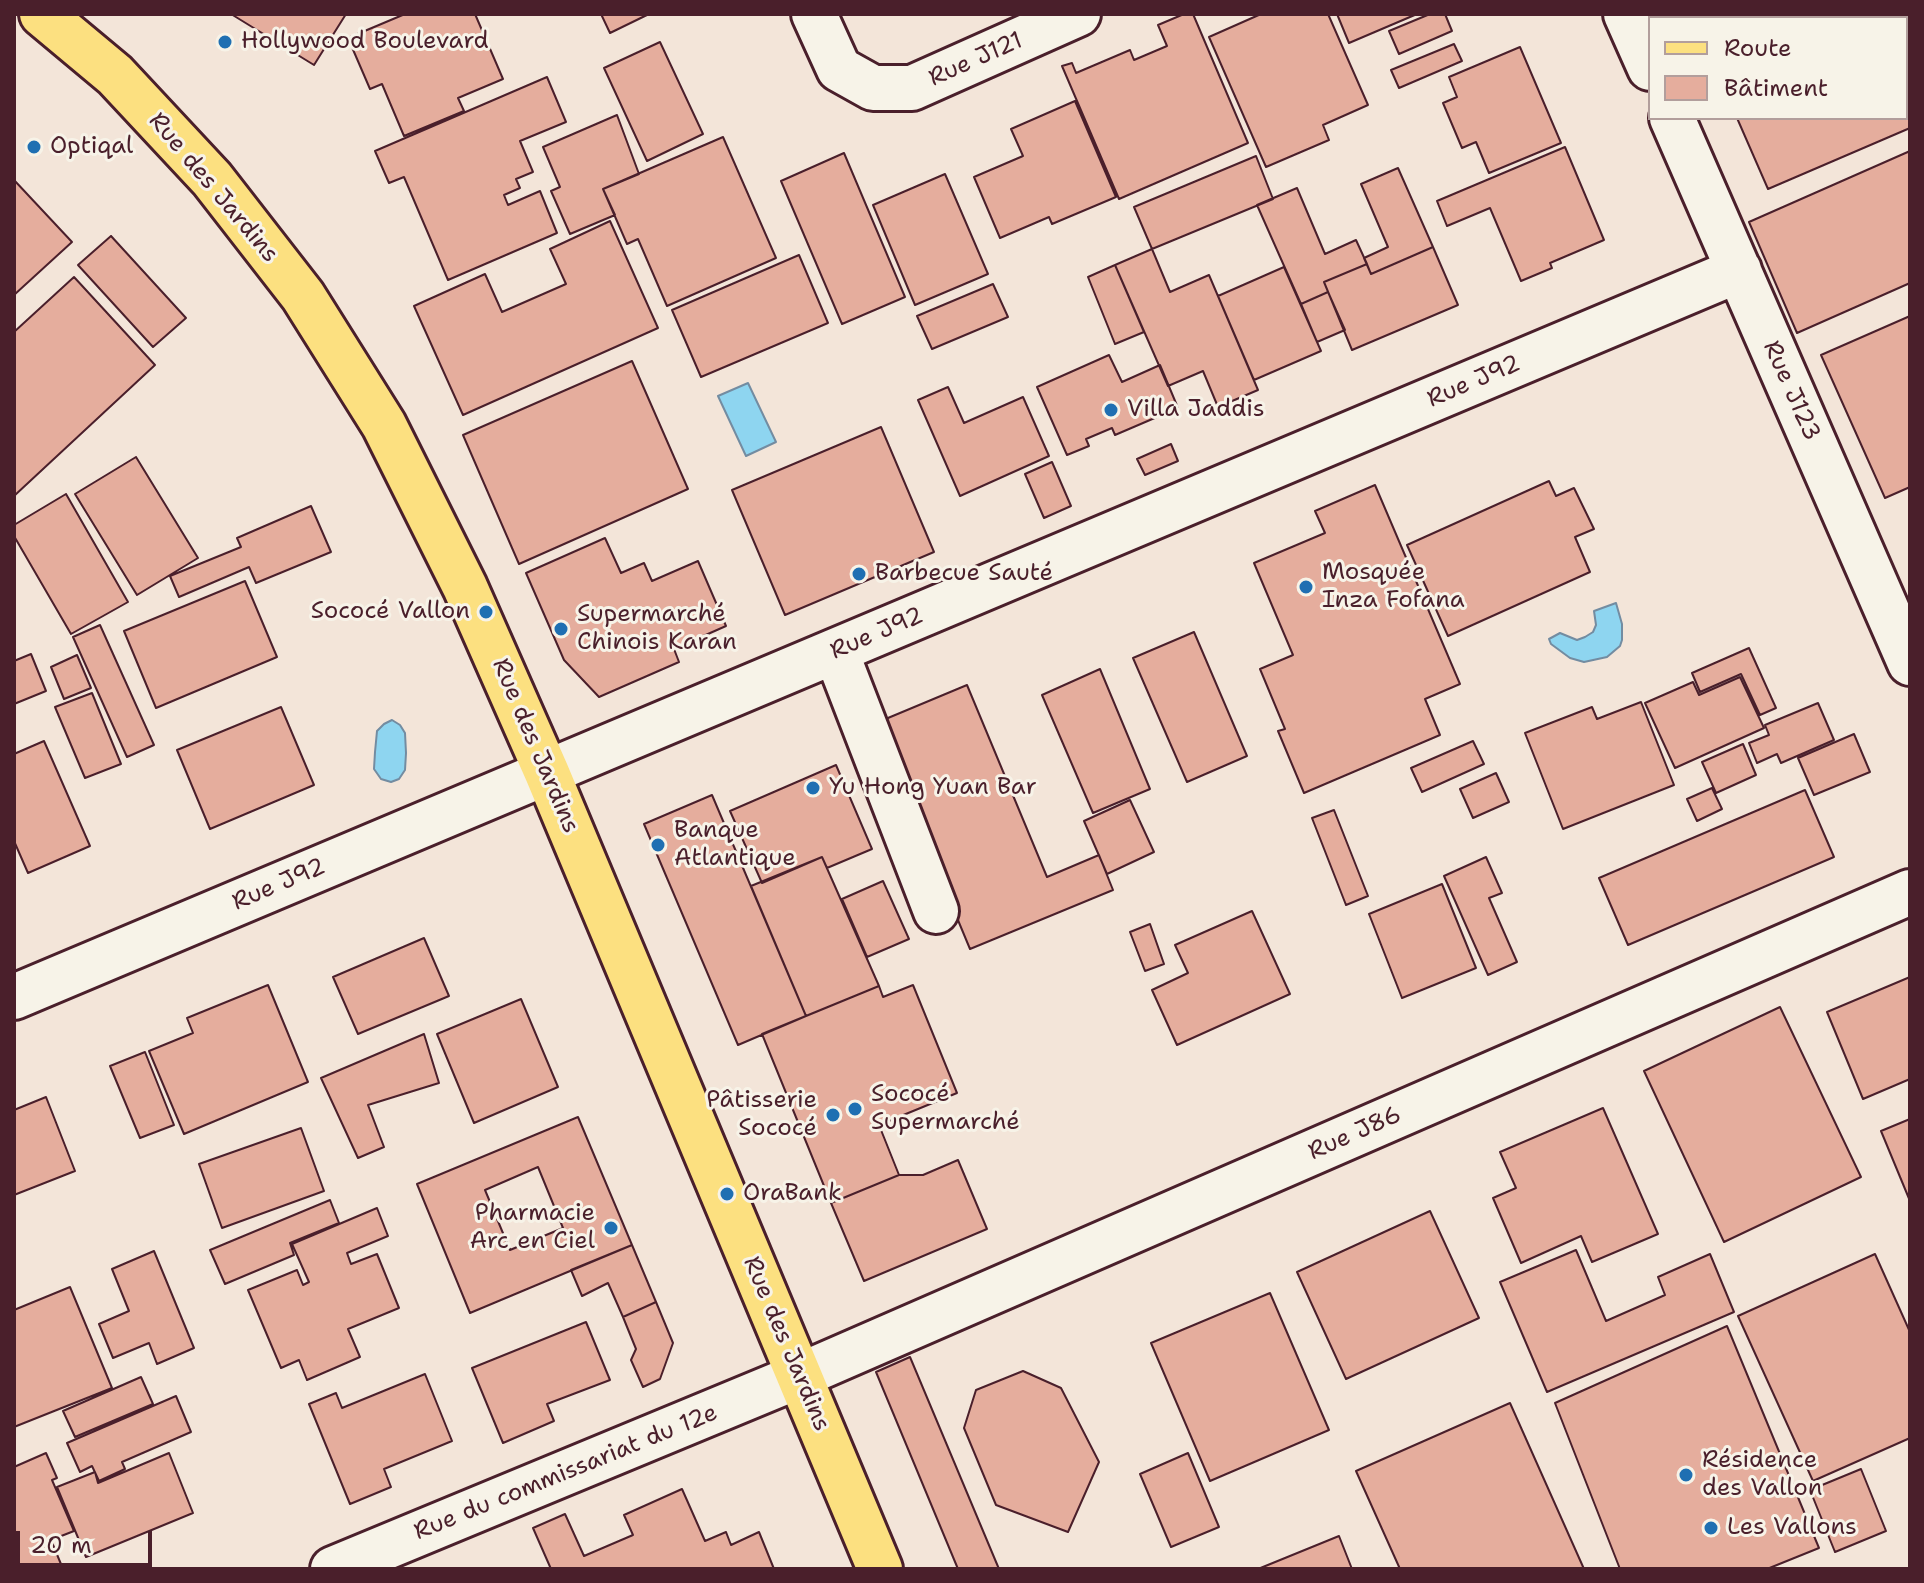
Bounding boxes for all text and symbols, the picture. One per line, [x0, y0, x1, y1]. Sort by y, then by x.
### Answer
legend [1648, 16, 1908, 120]
street label: Rue J121 [925, 27, 1027, 93]
place label: Hollywood Boulevard [241, 28, 489, 56]
text: Route [1724, 32, 1792, 64]
marker: Hollywood Boulevard [216, 33, 234, 51]
text: Bâtiment [1724, 72, 1828, 104]
street label: Rue des Jardins [142, 107, 284, 269]
place label: Optiqal [50, 133, 133, 161]
marker: Optiqal [25, 138, 43, 156]
street label: Rue J123 [1756, 337, 1826, 445]
street label: Rue J92 [1423, 350, 1525, 414]
place label: Villa Jaddis [1127, 396, 1265, 424]
marker: Villa Jaddis [1102, 401, 1120, 419]
place label: Mosquée Inza Fofana [1322, 559, 1465, 615]
place label: Barbecue Sauté [875, 560, 1053, 588]
marker: Barbecue Sauté [850, 565, 868, 583]
marker: Mosquée Inza Fofana [1297, 578, 1315, 596]
place label: Sococé Vallon [311, 598, 470, 626]
place label: Supermarché Chinois Karan [577, 601, 737, 657]
street label: Rue J92 [826, 602, 928, 666]
marker: Sococé Vallon [477, 603, 495, 621]
marker: Supermarché Chinois Karan [552, 620, 570, 638]
street label: Rue des Jardins [485, 654, 585, 838]
place label: Yu Hong Yuan Bar [829, 774, 1037, 802]
marker: Yu Hong Yuan Bar [804, 779, 822, 797]
place label: Banque Atlantique [674, 817, 796, 873]
marker: Banque Atlantique [649, 836, 667, 854]
street label: Rue J92 [228, 853, 330, 917]
place label: Sococé Supermarché [871, 1081, 1020, 1137]
place label: Pâtisserie Sococé [706, 1087, 817, 1143]
marker: Sococé Supermarché [846, 1100, 864, 1118]
street label: Rue J86 [1304, 1101, 1406, 1167]
marker: Pâtisserie Sococé [824, 1106, 842, 1124]
place label: OraBank [743, 1180, 842, 1208]
marker: OraBank [718, 1185, 736, 1203]
place label: Pharmacie Arc en Ciel [470, 1200, 595, 1256]
marker: Pharmacie Arc en Ciel [602, 1219, 620, 1237]
street label: Rue des Jardins [736, 1252, 836, 1436]
street label: Rue du commissariat du 12e [410, 1399, 722, 1547]
place label: Résidence des Vallon [1702, 1447, 1822, 1503]
marker: Résidence des Vallon [1677, 1466, 1695, 1484]
place label: Les Vallons [1727, 1514, 1857, 1542]
scale bar [20, 1515, 156, 1565]
marker: Les Vallons [1702, 1519, 1720, 1537]
text: 20 m [30, 1529, 92, 1561]

